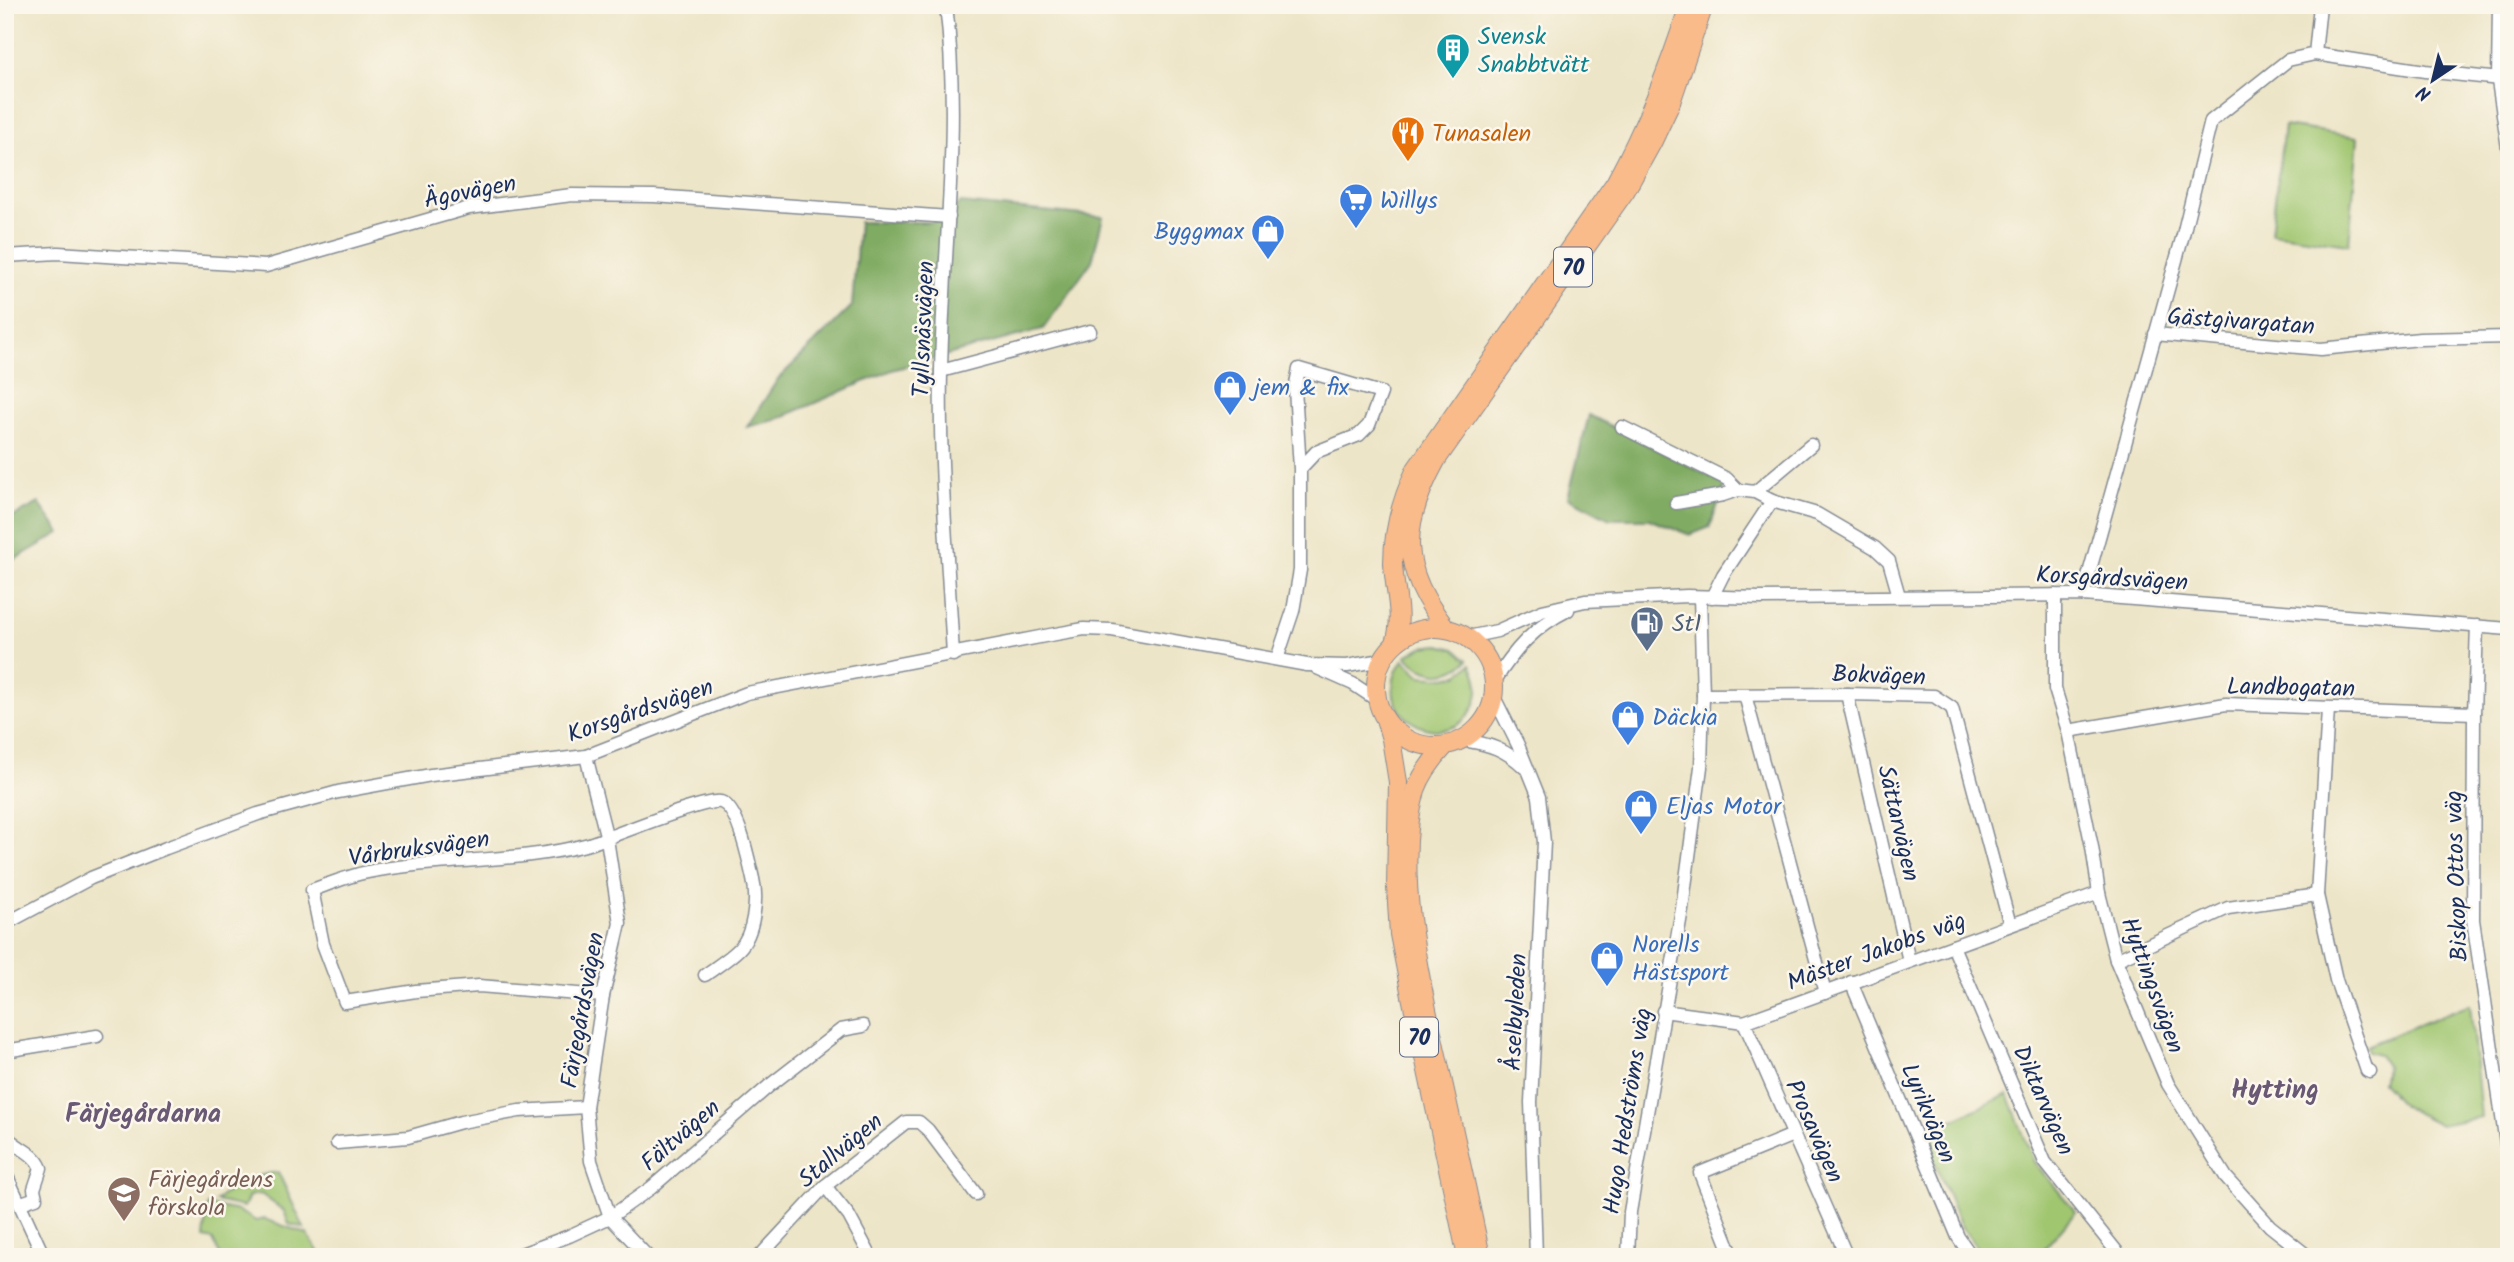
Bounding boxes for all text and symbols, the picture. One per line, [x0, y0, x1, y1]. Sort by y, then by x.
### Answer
place label: Svensk Snabbtvätt [1478, 18, 1590, 85]
building icon: Svensk Snabbtvätt [1434, 31, 1472, 80]
north arrow [2398, 46, 2468, 116]
text: N [2411, 77, 2438, 108]
restaurant icon: Tunasalen [1389, 114, 1427, 163]
place label: Tunasalen [1432, 115, 1531, 154]
street label: Ägovägen [421, 164, 520, 221]
supermarket icon: Willys [1337, 181, 1375, 230]
place label: Willys [1380, 182, 1438, 221]
shop icon: Byggmax [1249, 212, 1287, 261]
place label: Byggmax [1154, 213, 1245, 252]
road number: 70 [1554, 248, 1592, 286]
street label: Tyllsnäsvägen [903, 260, 946, 398]
street label: Gästgivargatan [2166, 298, 2316, 347]
shop icon: jem & fix [1211, 368, 1249, 417]
place label: jem & fix [1248, 369, 1350, 408]
street label: Korsgårdsvägen [2035, 556, 2189, 603]
fuel station icon: St1 [1628, 604, 1666, 653]
place label: St1 [1672, 605, 1702, 644]
street label: Bokvägen [1831, 655, 1927, 698]
street label: Korsgårdsvägen [562, 668, 719, 755]
street label: Landbogatan [2226, 668, 2356, 709]
shop icon: Däckia [1609, 698, 1647, 747]
place label: Däckia [1652, 699, 1718, 738]
street label: Sättarvägen [1865, 761, 1930, 885]
shop icon: Eljas Motor [1622, 787, 1660, 836]
place label: Eljas Motor [1666, 788, 1783, 827]
street label: Biskop Ottos väg [2435, 790, 2480, 962]
street label: Vårbruksvägen [346, 820, 492, 879]
street label: Mäster Jakobs väg [1781, 902, 1972, 1003]
street label: Hyttingsvägen [2109, 912, 2194, 1059]
place label: Norells Hästsport [1632, 926, 1729, 993]
street label: Färjegårdsvägen [551, 929, 616, 1091]
shop icon: Norells Hästsport [1588, 939, 1626, 988]
street label: Åselbyleden [1494, 952, 1539, 1072]
street label: Hugo Hedströms väg [1593, 1005, 1664, 1217]
road number: 70 [1400, 1018, 1438, 1056]
street label: Diktarvägen [2001, 1039, 2084, 1162]
street label: Lyrikvägen [1889, 1057, 1966, 1170]
district label: Hytting [2231, 1070, 2319, 1112]
street label: Prosavägen [1773, 1074, 1854, 1190]
street label: Fältvägen [632, 1090, 730, 1182]
district label: Färjegårdarna [65, 1094, 221, 1136]
street label: Stallvägen [790, 1104, 892, 1199]
place label: Färjegårdens förskola [148, 1161, 273, 1228]
school or university icon: Färjegårdens förskola [105, 1174, 143, 1223]

